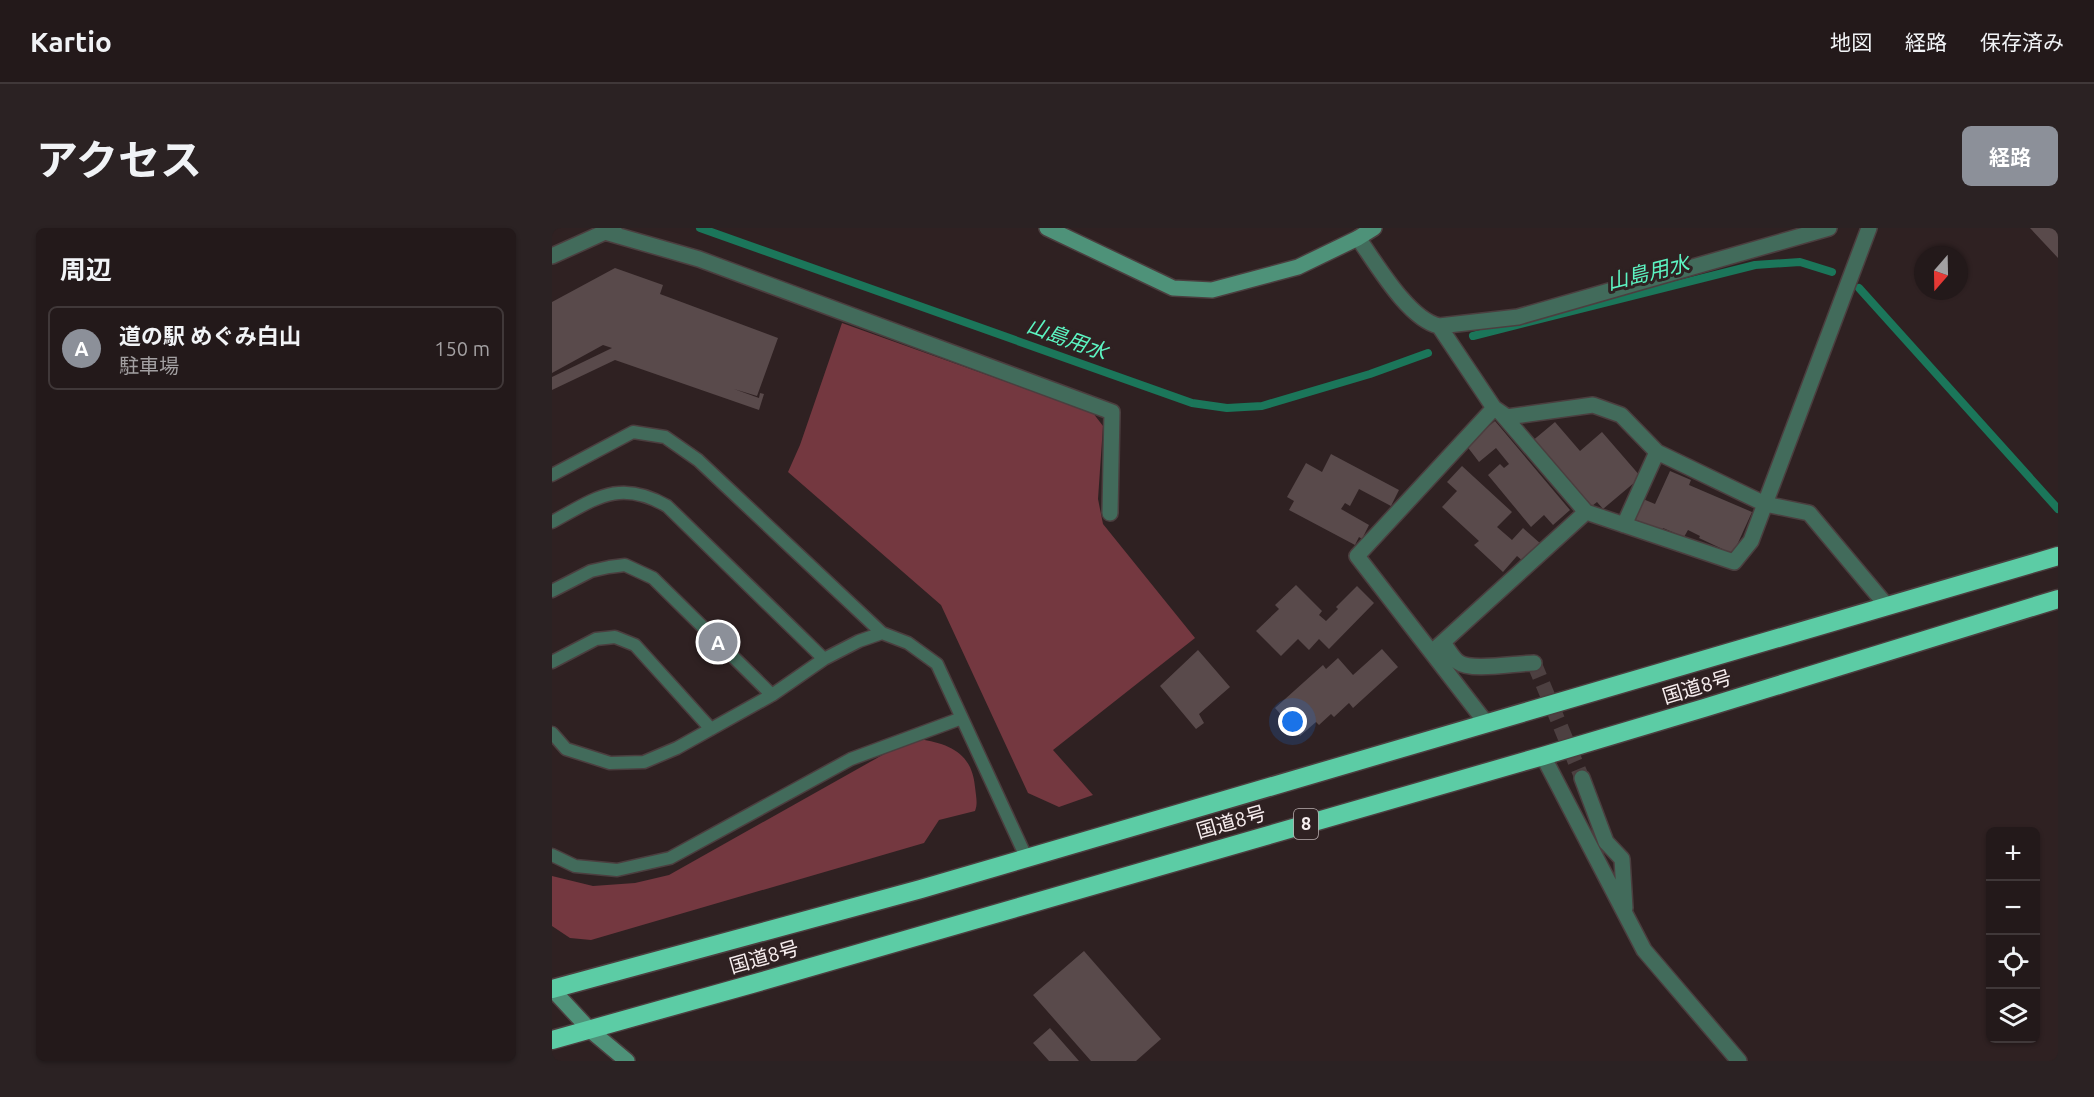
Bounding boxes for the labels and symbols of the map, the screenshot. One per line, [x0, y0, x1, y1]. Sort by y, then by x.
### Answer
north arrow [1914, 246, 1968, 300]
water label: 山島用水 [1604, 250, 1693, 294]
water label: 山島用水 [1024, 312, 1113, 364]
pin: A [698, 620, 738, 664]
street label: 国道8号 [1659, 665, 1734, 708]
your location [1278, 707, 1307, 736]
street label: 国道8号 [1193, 801, 1268, 842]
road number: 8 [1294, 809, 1318, 839]
street label: 国道8号 [726, 936, 801, 977]

